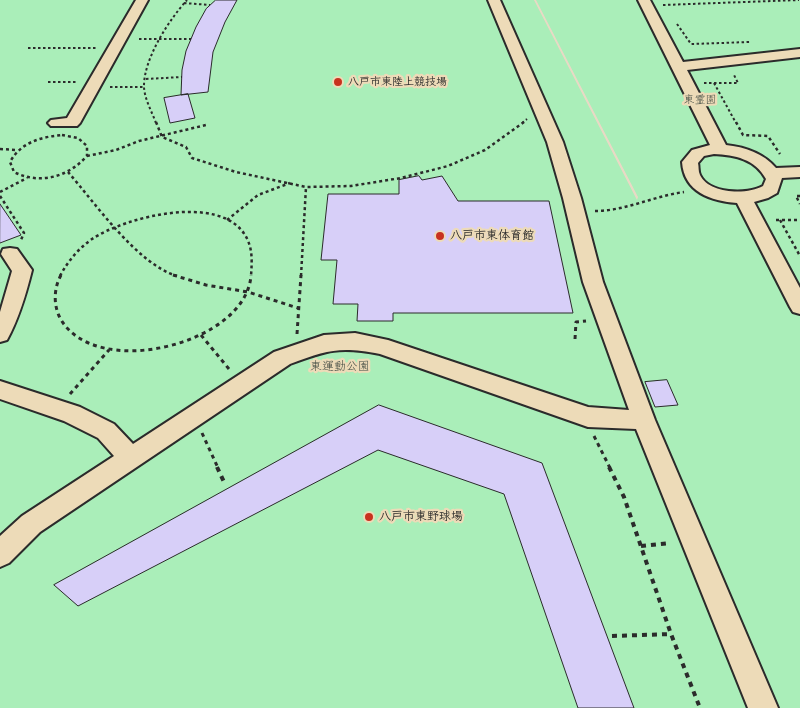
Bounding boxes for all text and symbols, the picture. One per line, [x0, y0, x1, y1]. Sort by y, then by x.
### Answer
place label: 八戸市東陸上競技場 [348, 75, 447, 89]
marker: 八戸市東陸上競技場 [332, 76, 344, 88]
park label: 東霊園 [684, 93, 716, 107]
place label: 八戸市東体育館 [450, 229, 534, 243]
marker: 八戸市東体育館 [434, 230, 446, 242]
park label: 東運動公園 [310, 360, 370, 374]
place label: 八戸市東野球場 [379, 510, 463, 524]
marker: 八戸市東野球場 [363, 511, 375, 523]

